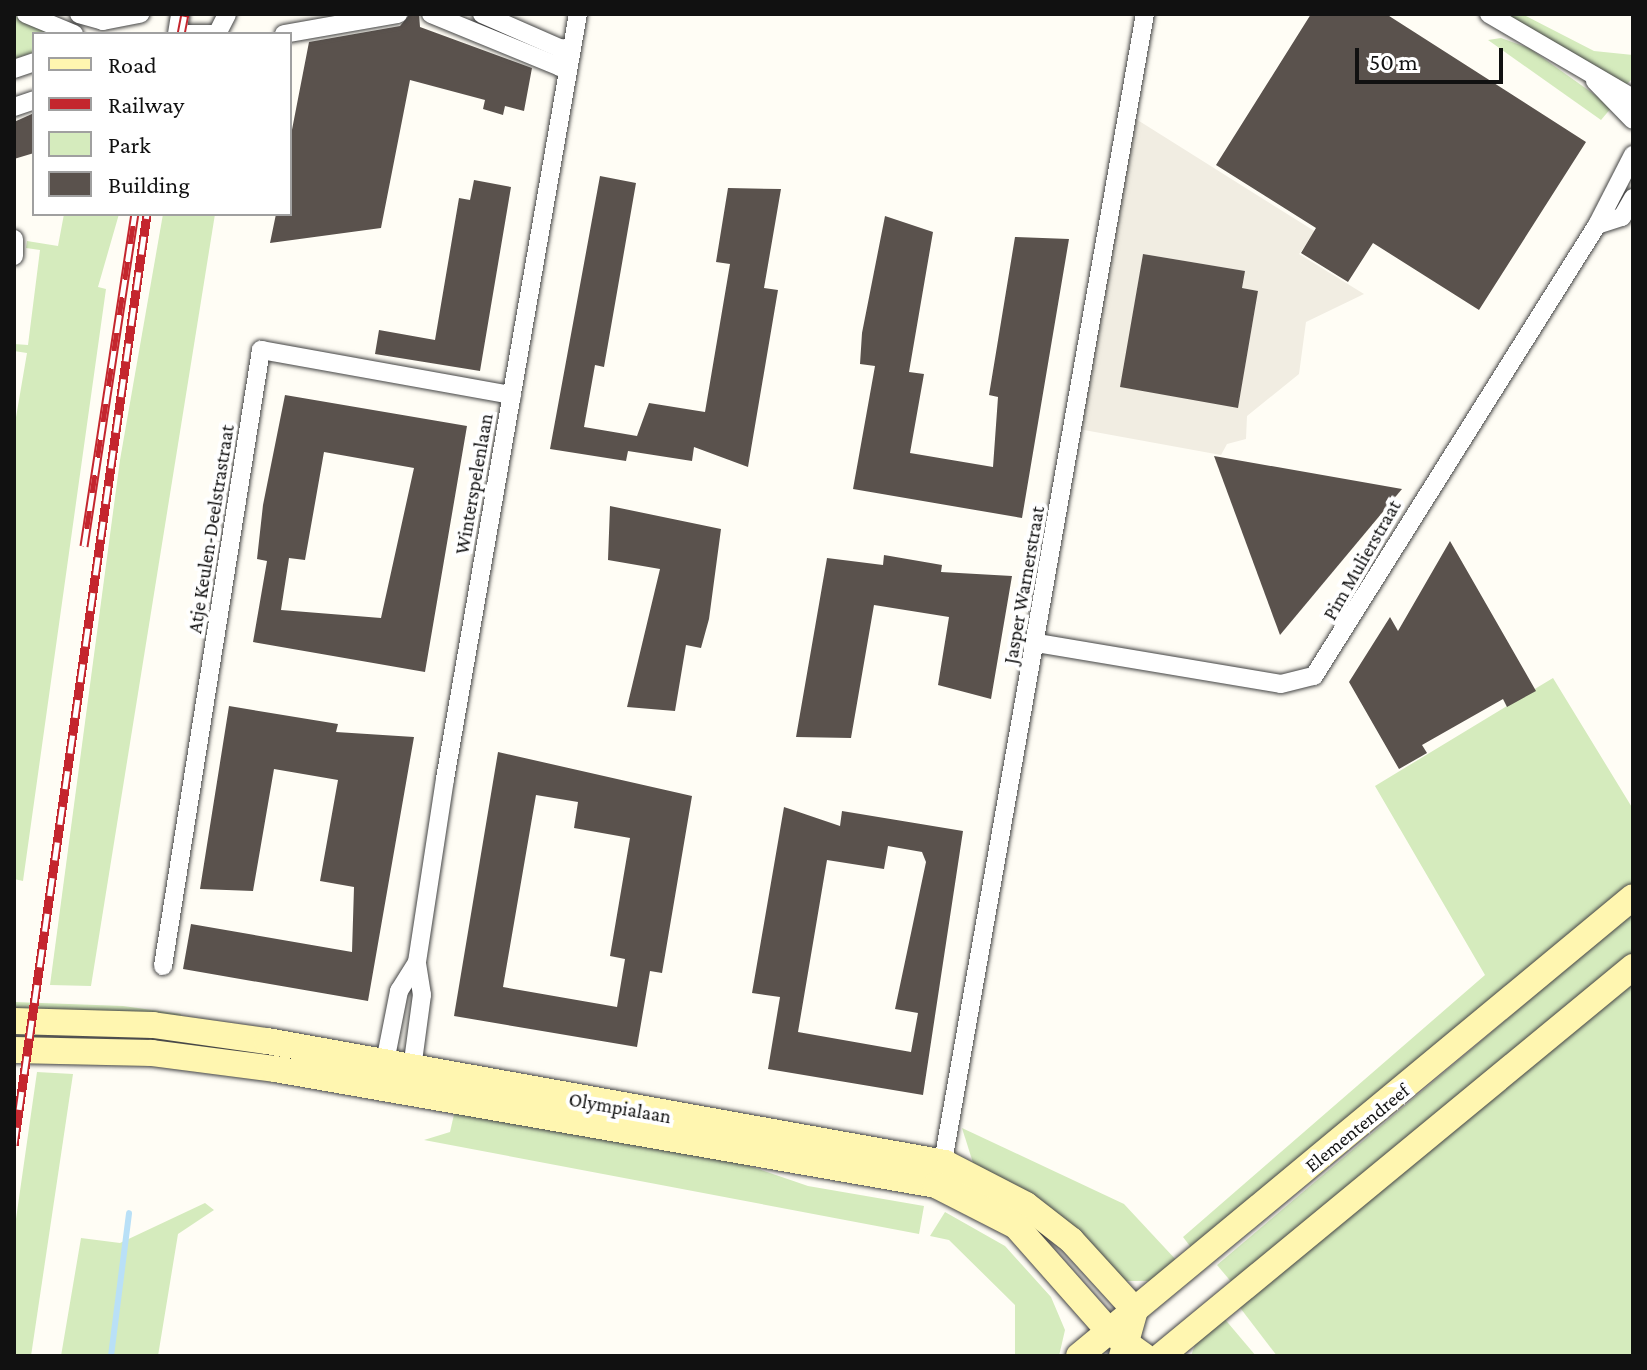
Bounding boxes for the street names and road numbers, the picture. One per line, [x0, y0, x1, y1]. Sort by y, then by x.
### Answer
street label: Winterspelenlaan [450, 412, 498, 556]
street label: Atje Keulen-Deelstrastraat [183, 423, 239, 635]
street label: Pim Mulierstraat [1318, 496, 1406, 624]
street label: Jasper Warnerstraat [998, 504, 1050, 666]
street label: Elementendreef [1300, 1079, 1414, 1177]
street label: Olympialaan [567, 1087, 673, 1129]

